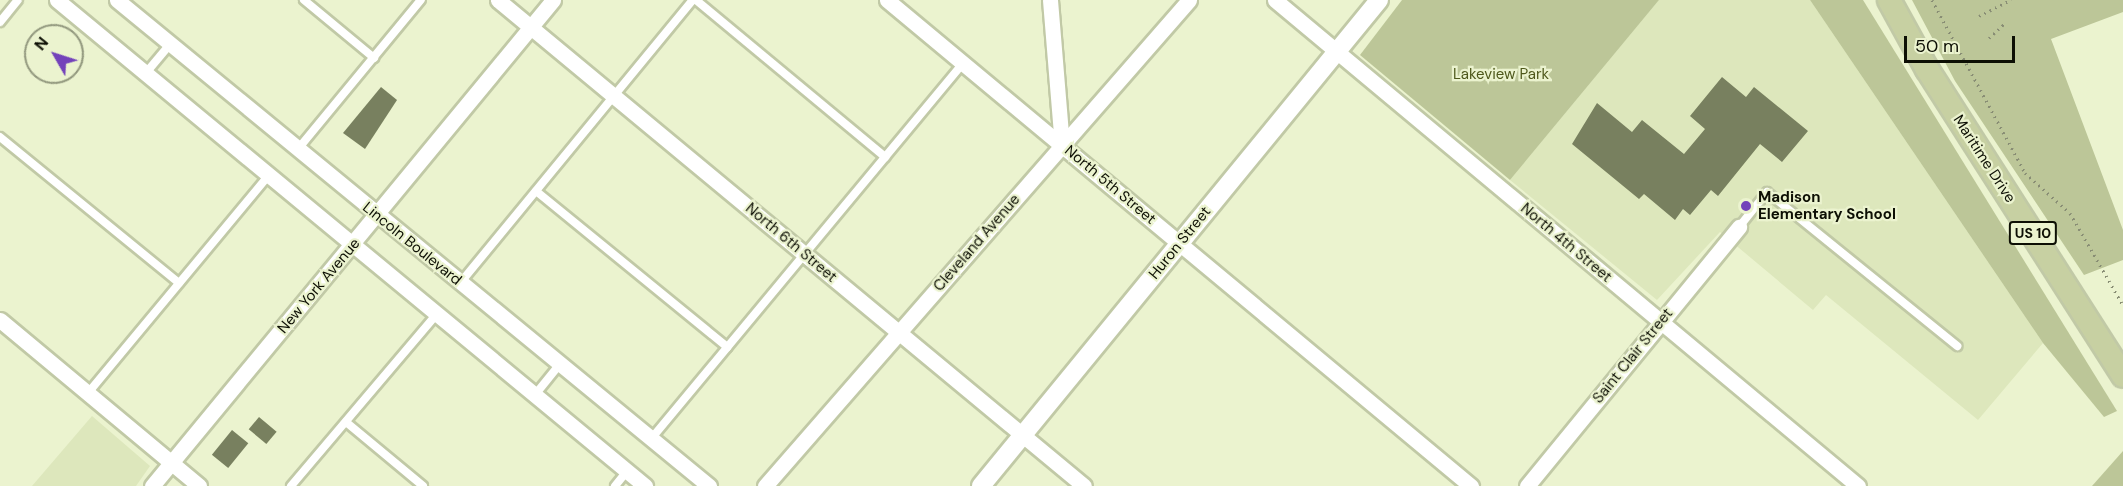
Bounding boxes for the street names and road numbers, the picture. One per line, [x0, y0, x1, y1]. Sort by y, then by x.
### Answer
street label: Maritime Drive [1949, 112, 2019, 206]
street label: North 5th Street [1061, 142, 1159, 228]
street label: Cleveland Avenue [930, 191, 1024, 295]
street label: Lincoln Boulevard [359, 199, 465, 289]
street label: North 6th Street [742, 200, 840, 286]
street label: North 4th Street [1517, 200, 1615, 286]
street label: Huron Street [1145, 203, 1215, 283]
road number: US 10 [2008, 222, 2058, 244]
street label: New York Avenue [274, 235, 364, 337]
street label: Saint Clair Street [1589, 305, 1677, 407]

